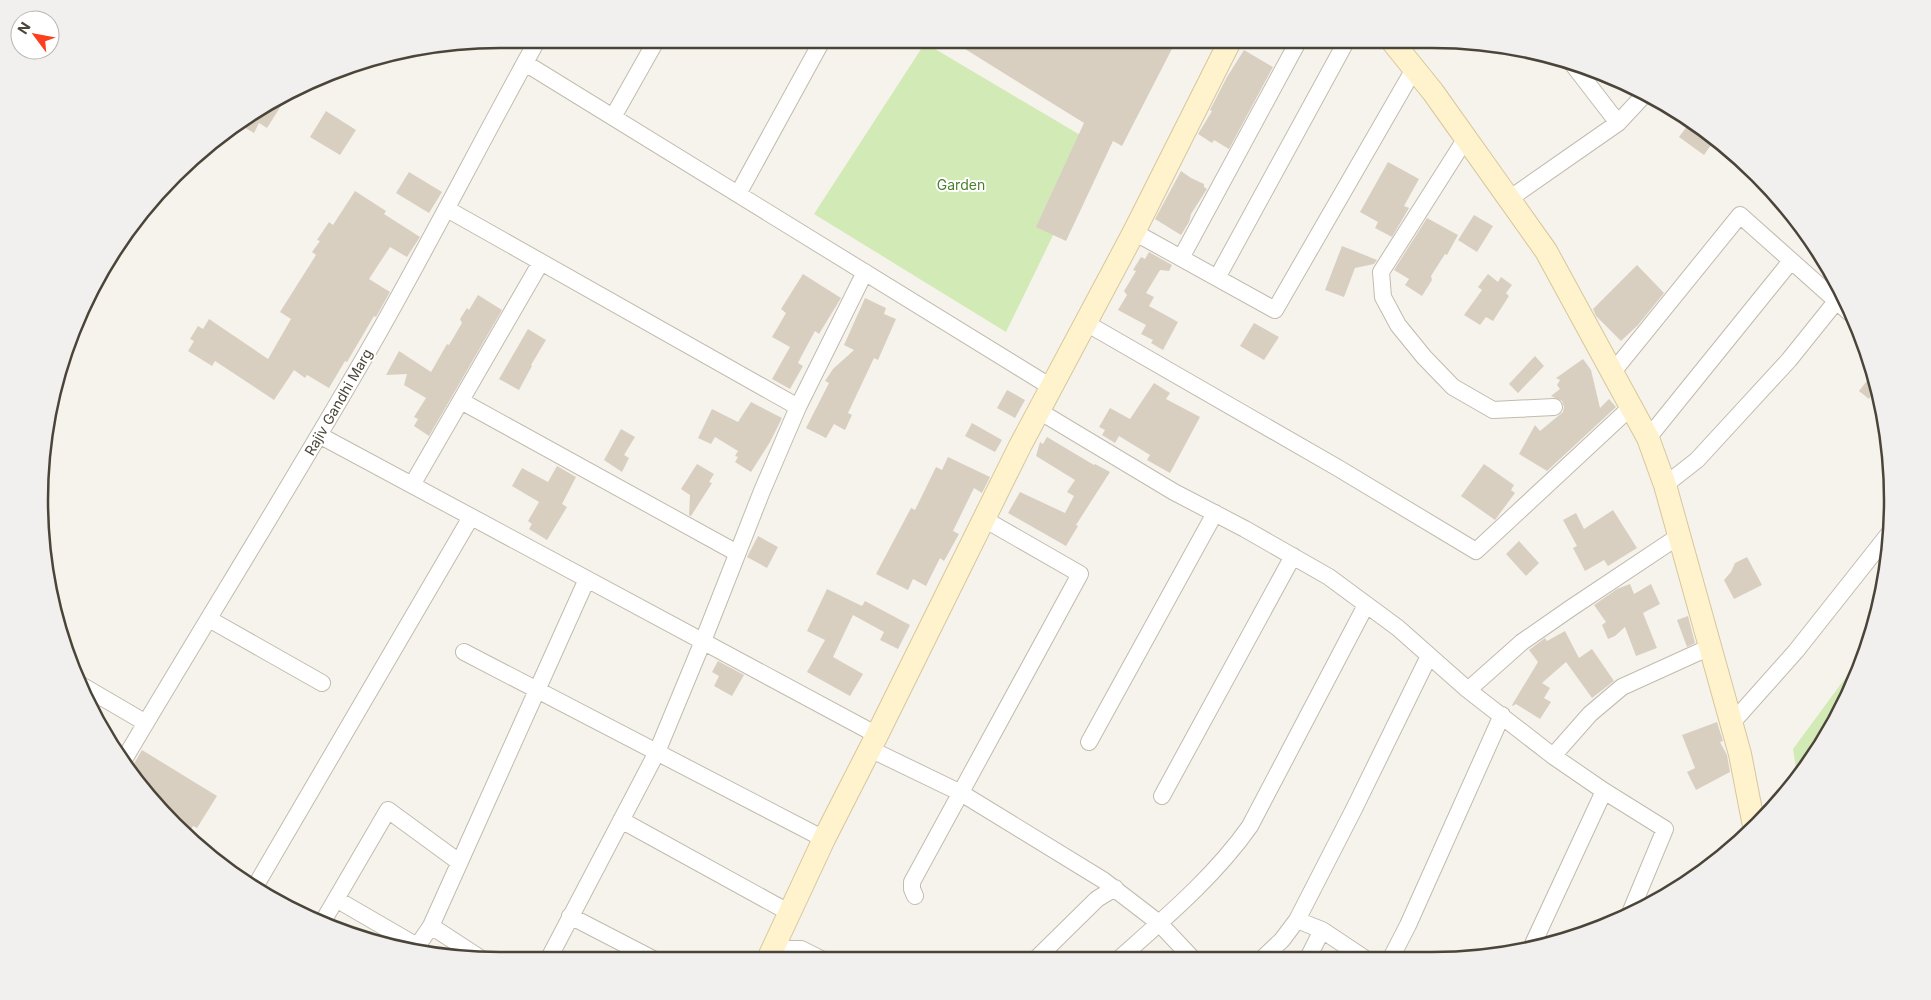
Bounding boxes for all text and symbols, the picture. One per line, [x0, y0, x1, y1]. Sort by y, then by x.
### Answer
north arrow [10, 10, 60, 60]
text: N [14, 19, 34, 37]
park label: Garden [937, 176, 985, 193]
street label: Rajiv Gandhi Marg [301, 346, 375, 458]

